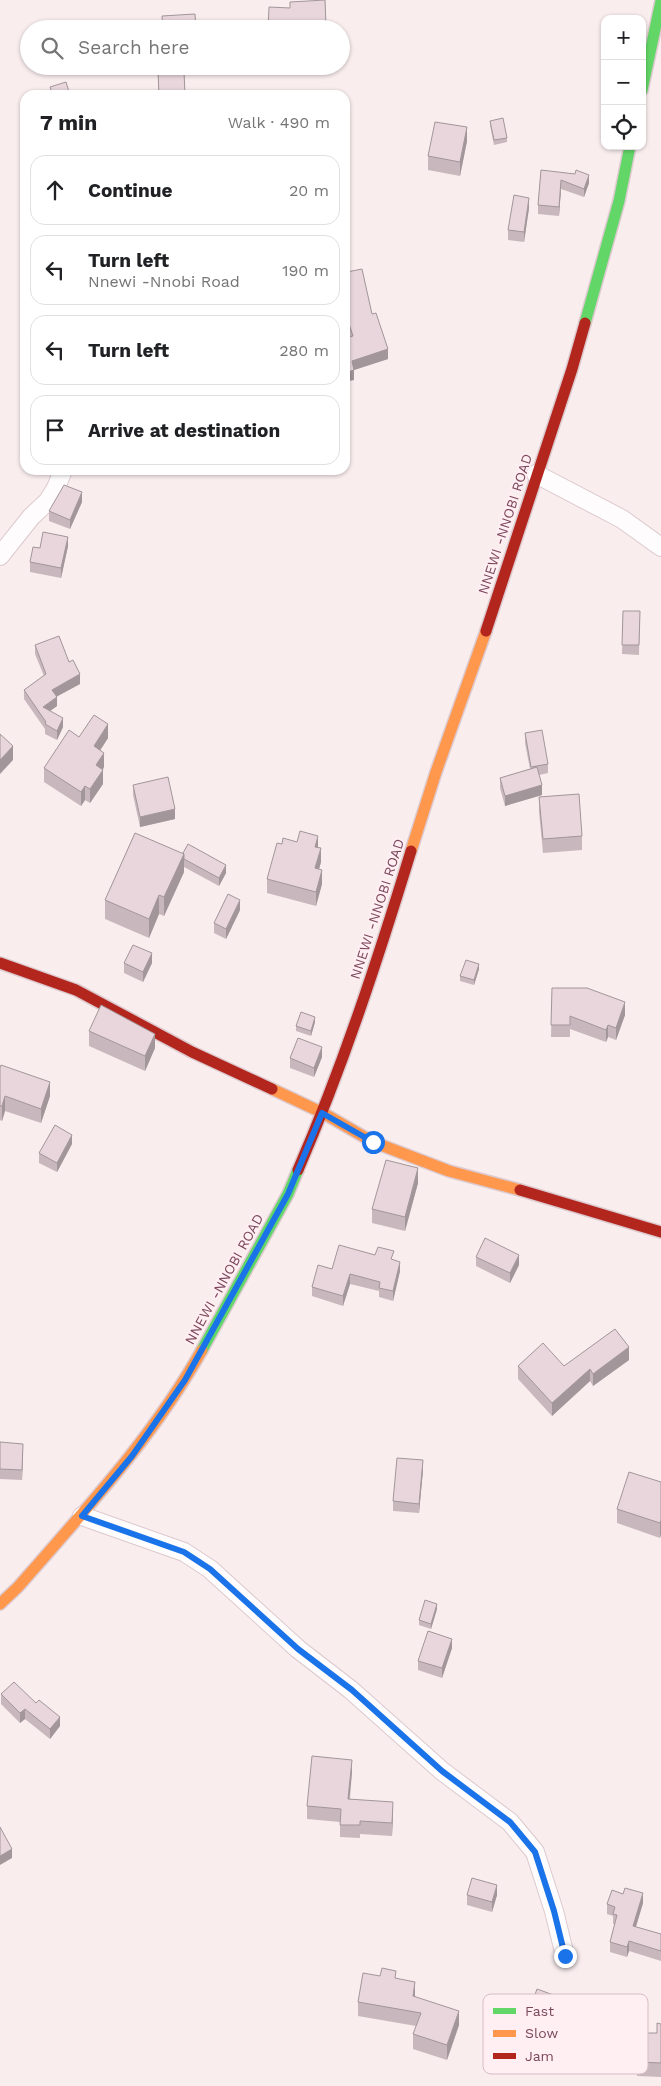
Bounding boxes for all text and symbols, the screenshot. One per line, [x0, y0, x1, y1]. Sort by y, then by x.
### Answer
map controls [601, 15, 646, 150]
button: + [601, 15, 646, 60]
search box [20, 20, 350, 75]
icon: search [38, 34, 66, 62]
text: Search here [78, 36, 189, 59]
button: − [601, 60, 646, 105]
button: locate [601, 105, 646, 150]
text: 7 min [40, 110, 97, 135]
text: Walk · 490 m [228, 113, 330, 132]
icon: ahead [41, 176, 69, 204]
text: Continue [88, 179, 172, 202]
text: 20 m [289, 181, 329, 200]
text: Turn left [88, 249, 169, 272]
icon: left [41, 256, 69, 284]
text: 190 m [282, 261, 329, 280]
text: Nnewi -Nnobi Road [88, 272, 240, 291]
icon: left [41, 336, 69, 364]
text: Turn left [88, 339, 169, 362]
text: 280 m [279, 341, 329, 360]
icon: arrive [41, 416, 69, 444]
text: Arrive at destination [88, 419, 280, 442]
street label: NNEWI -NNOBI ROAD [475, 452, 535, 596]
street label: NNEWI -NNOBI ROAD [347, 837, 407, 981]
route start [362, 1131, 385, 1154]
street label: NNEWI -NNOBI ROAD [181, 1211, 267, 1347]
route end [554, 1945, 577, 1968]
legend [483, 1994, 648, 2074]
text: Fast [525, 2003, 554, 2019]
text: Slow [525, 2025, 558, 2041]
text: Jam [525, 2048, 554, 2064]

